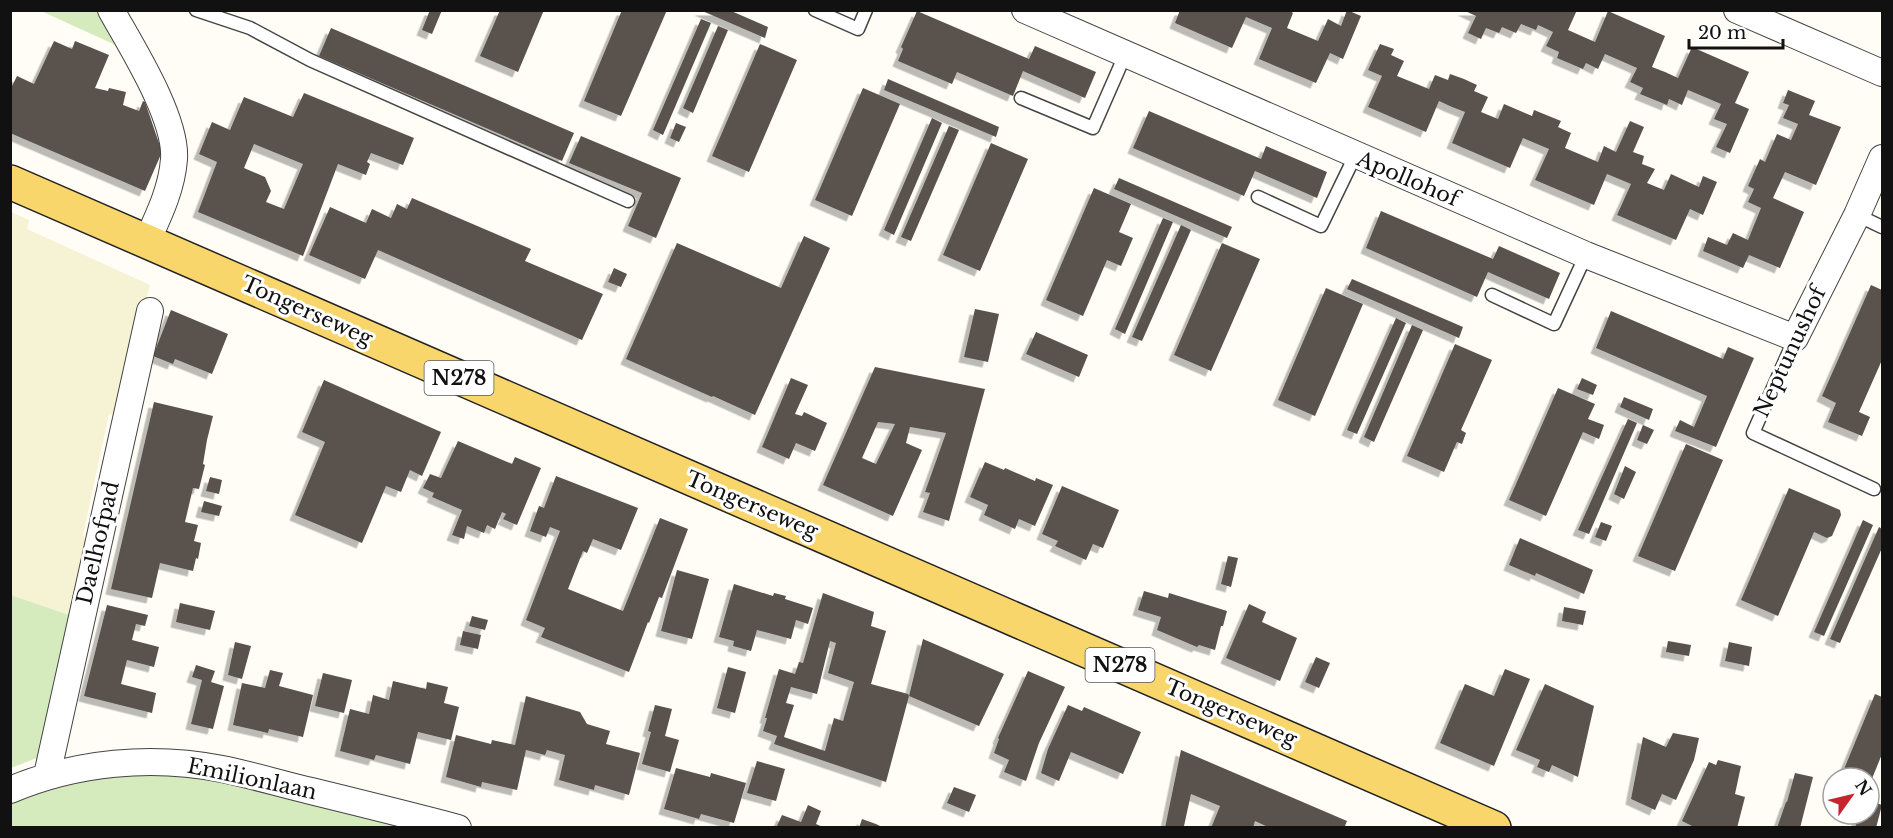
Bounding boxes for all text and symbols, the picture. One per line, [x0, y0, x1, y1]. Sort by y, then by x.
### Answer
scale bar [1689, 12, 1784, 50]
text: 20 m [1698, 22, 1746, 44]
street label: Apollohof [1352, 145, 1465, 213]
street label: Tongerseweg [237, 271, 377, 352]
street label: Neptunushof [1748, 280, 1833, 422]
road number: N278 [424, 361, 494, 395]
street label: Tongerseweg [682, 466, 822, 545]
street label: Daelhofpad [71, 479, 125, 607]
road number: N278 [1086, 648, 1154, 682]
street label: Tongerseweg [1161, 674, 1301, 753]
street label: Emilionlaan [185, 753, 319, 805]
north arrow [1821, 766, 1881, 826]
text: N [1851, 776, 1876, 799]

